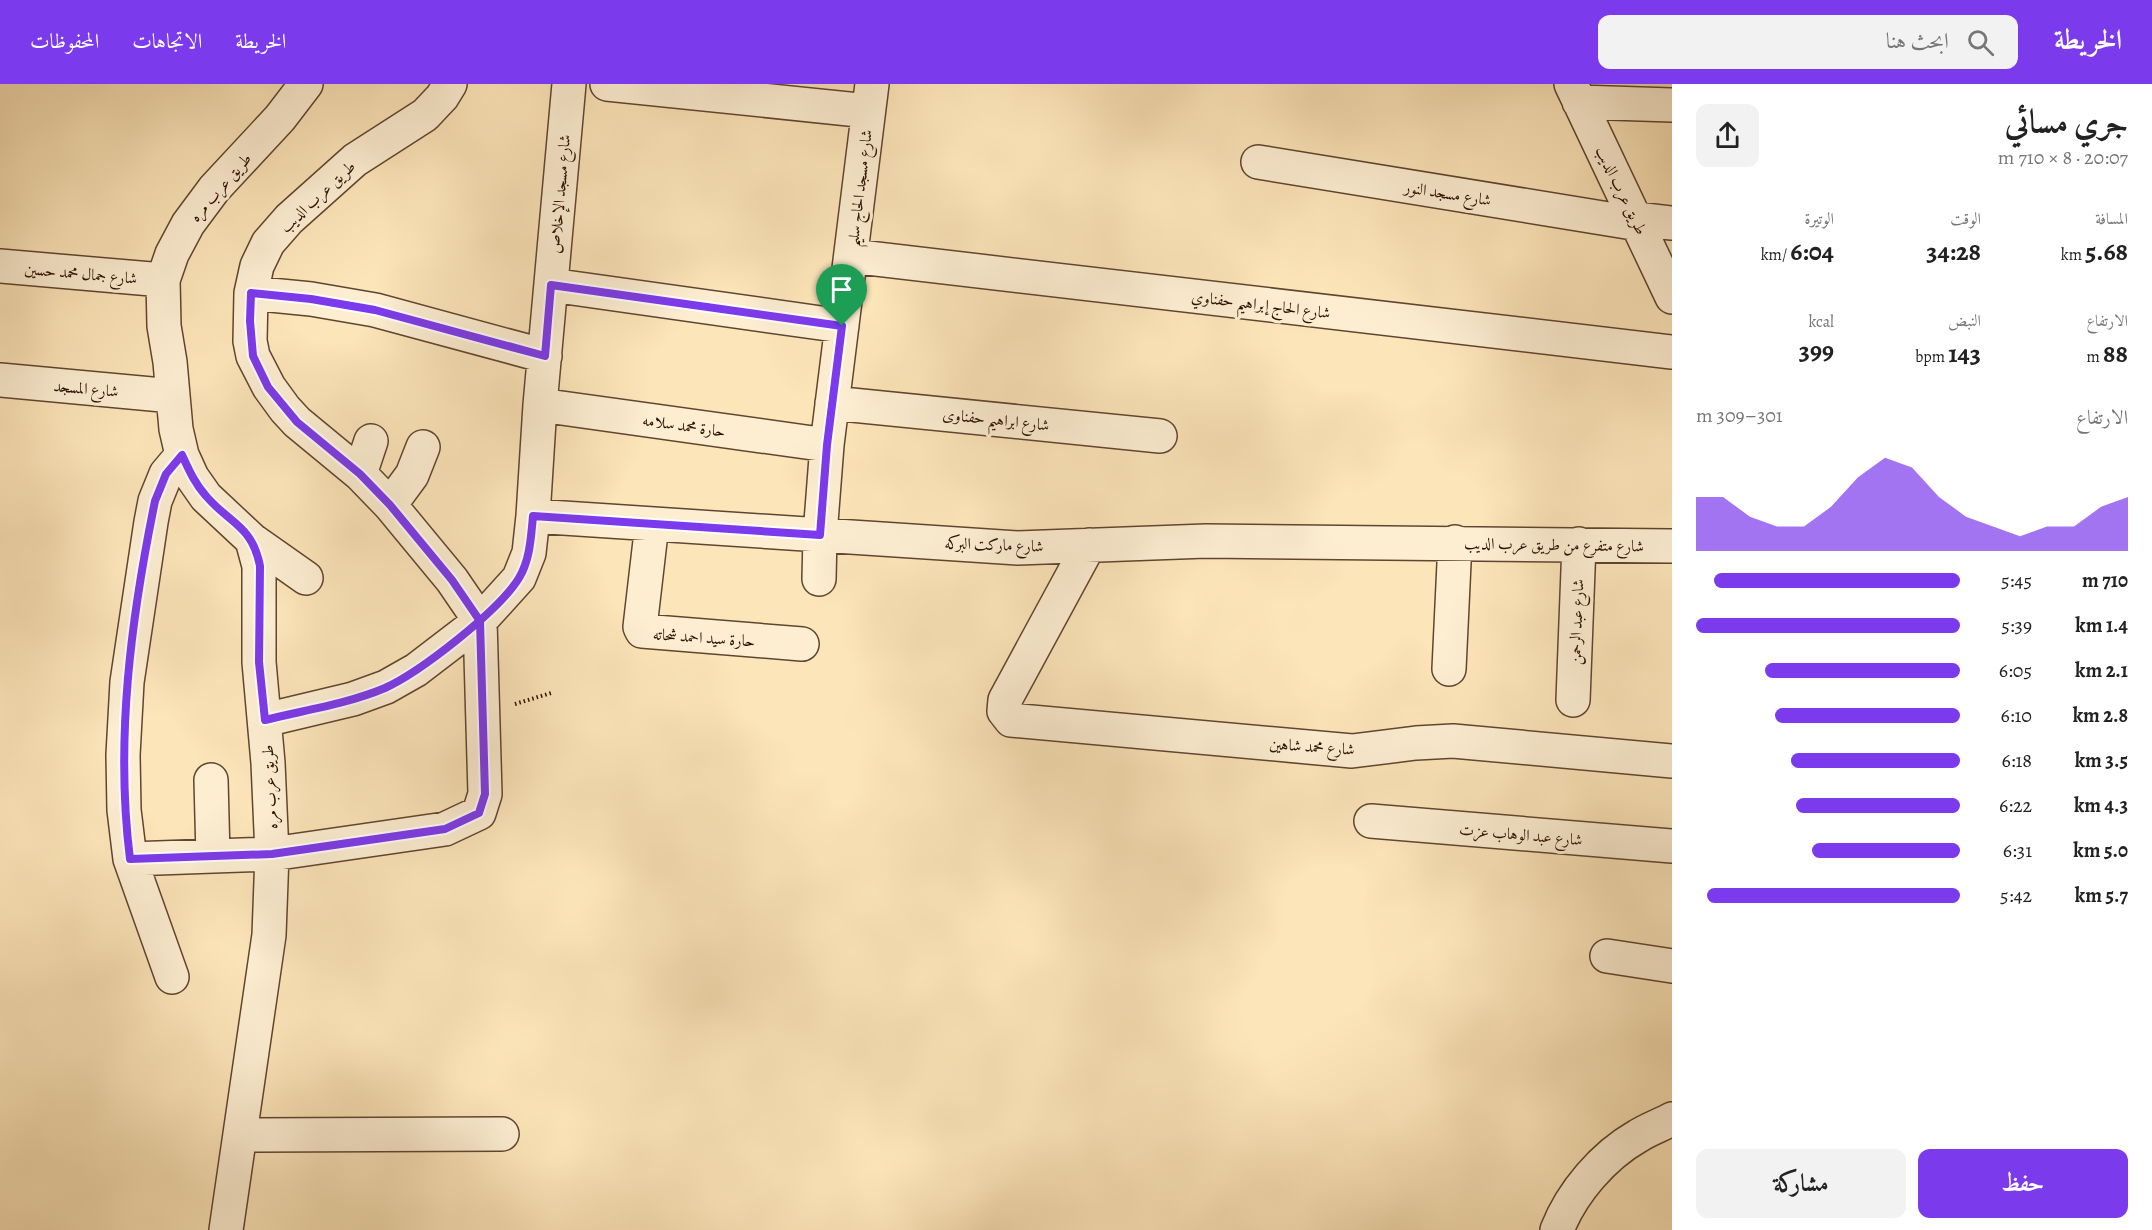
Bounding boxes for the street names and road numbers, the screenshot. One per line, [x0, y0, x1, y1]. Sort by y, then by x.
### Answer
street label: شارع مسجد الحاج سليم [842, 128, 883, 248]
street label: شارع مسجد الإخلاص [544, 134, 578, 255]
street label: طريق عرب الديب [1590, 142, 1652, 239]
street label: طريق عرب مره [185, 149, 257, 227]
street label: طريق عرب الديب [275, 156, 360, 238]
street label: شارع مسجد النور [1401, 176, 1493, 214]
street label: شارع جمال محمد حسين [23, 258, 138, 292]
street label: شارع الحاج إبراهيم حفناوي [1190, 286, 1332, 329]
street label: شارع المسجد [52, 375, 119, 405]
street label: شارع ابراهيم حفناوى [941, 403, 1051, 442]
street label: حارة محمد سلامه [641, 409, 727, 443]
street label: شارع ماركت البركه [944, 532, 1044, 560]
street label: شارع متفرع من طريق عرب الديب [1464, 532, 1644, 560]
street label: شارع عبد الرحمن [1564, 579, 1591, 666]
street label: حارة سيد احمد شحاته [652, 623, 756, 653]
street label: شارع محمد شاهين [1268, 733, 1355, 763]
street label: طريق عرب مره [257, 744, 283, 830]
street label: شارع عبد الوهاب عزت [1458, 819, 1584, 853]

